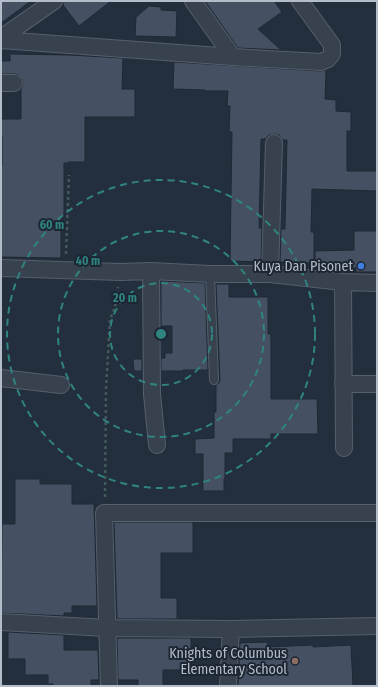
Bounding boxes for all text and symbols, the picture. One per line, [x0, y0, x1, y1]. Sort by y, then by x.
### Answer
text: 60 m [40, 218, 64, 232]
text: 40 m [76, 254, 100, 268]
place label: Kuya Dan Pisonet [254, 258, 353, 275]
marker: Kuya Dan Pisonet [356, 261, 366, 271]
text: 20 m [112, 291, 137, 305]
centre of rings [154, 327, 168, 341]
place label: Knights of Columbus Elementary School [169, 645, 287, 678]
marker: Knights of Columbus Elementary School [290, 656, 300, 666]

